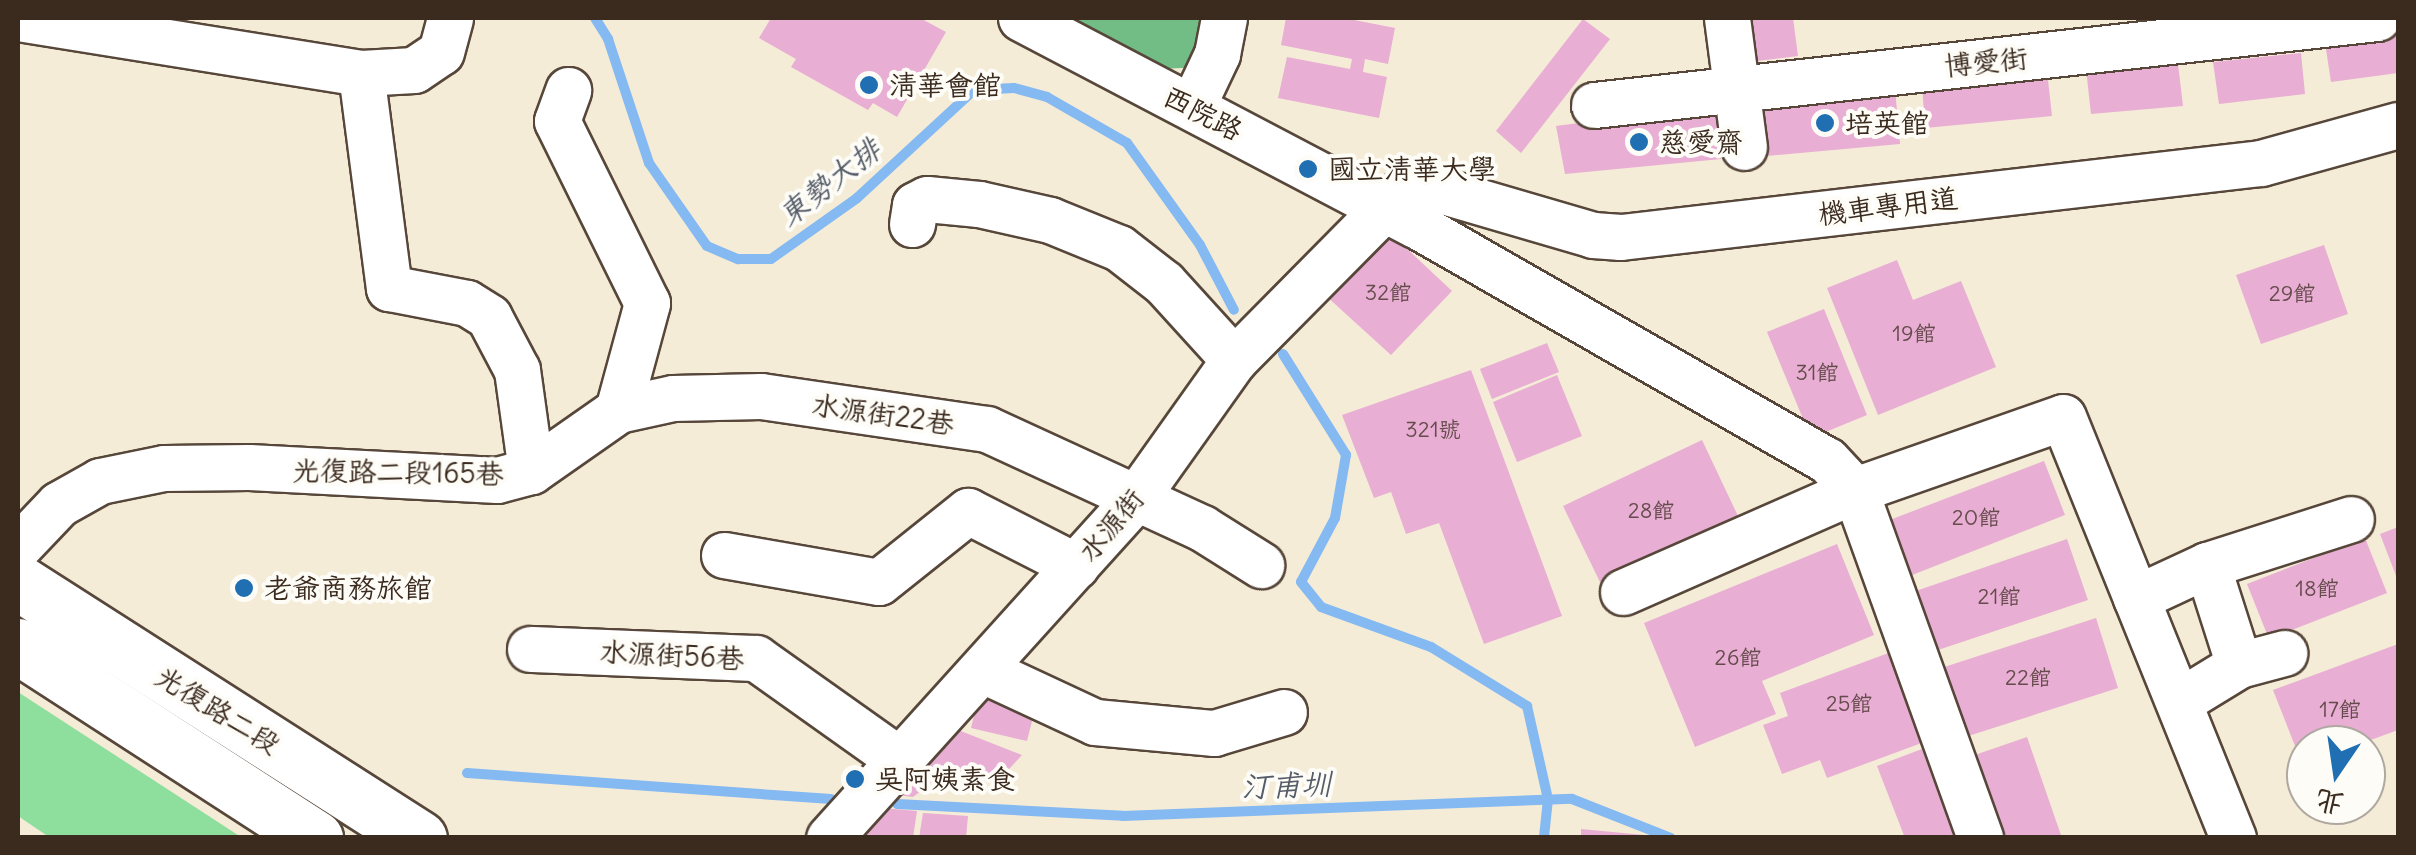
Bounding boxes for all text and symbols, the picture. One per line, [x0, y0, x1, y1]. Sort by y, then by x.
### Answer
street label: 博愛街 [1942, 41, 2030, 83]
place label: 清華會館 [889, 68, 1001, 102]
marker: 清華會館 [858, 74, 880, 96]
street label: 西院路 [1158, 79, 1248, 147]
place label: 培英館 [1845, 106, 1929, 140]
marker: 培英館 [1814, 112, 1836, 134]
place label: 慈愛齋 [1659, 125, 1743, 159]
water label: 東勢大排 [771, 131, 887, 233]
marker: 慈愛齋 [1628, 131, 1650, 153]
place label: 國立清華大學 [1328, 152, 1496, 186]
marker: 國立清華大學 [1297, 158, 1319, 180]
street label: 機車專用道 [1816, 181, 1960, 231]
house number: 32館 [1365, 280, 1411, 306]
house number: 29館 [2269, 281, 2315, 307]
house number: 19館 [1892, 321, 1936, 347]
house number: 31館 [1796, 360, 1838, 386]
street label: 水源街22巷 [810, 387, 956, 441]
house number: 321號 [1405, 417, 1461, 443]
street label: 光復路二段165巷 [292, 453, 504, 491]
street label: 水源街 [1071, 482, 1151, 568]
house number: 28館 [1628, 498, 1674, 524]
house number: 20館 [1952, 505, 2000, 531]
place label: 老爺商務旅館 [264, 571, 432, 605]
house number: 18館 [2295, 576, 2339, 602]
marker: 老爺商務旅館 [233, 577, 255, 599]
house number: 21館 [1978, 584, 2020, 610]
street label: 水源街56巷 [599, 634, 745, 676]
house number: 26館 [1715, 645, 1761, 671]
street label: 光復路二段 [150, 659, 286, 761]
house number: 22館 [2005, 665, 2051, 691]
house number: 25館 [1826, 691, 1872, 717]
house number: 17館 [2319, 697, 2361, 723]
north arrow [2286, 725, 2386, 825]
place label: 吳阿姨素食 [875, 762, 1015, 796]
water label: 汀甫圳 [1240, 765, 1332, 805]
marker: 吳阿姨素食 [844, 768, 866, 790]
text: 北 [2312, 782, 2347, 823]

